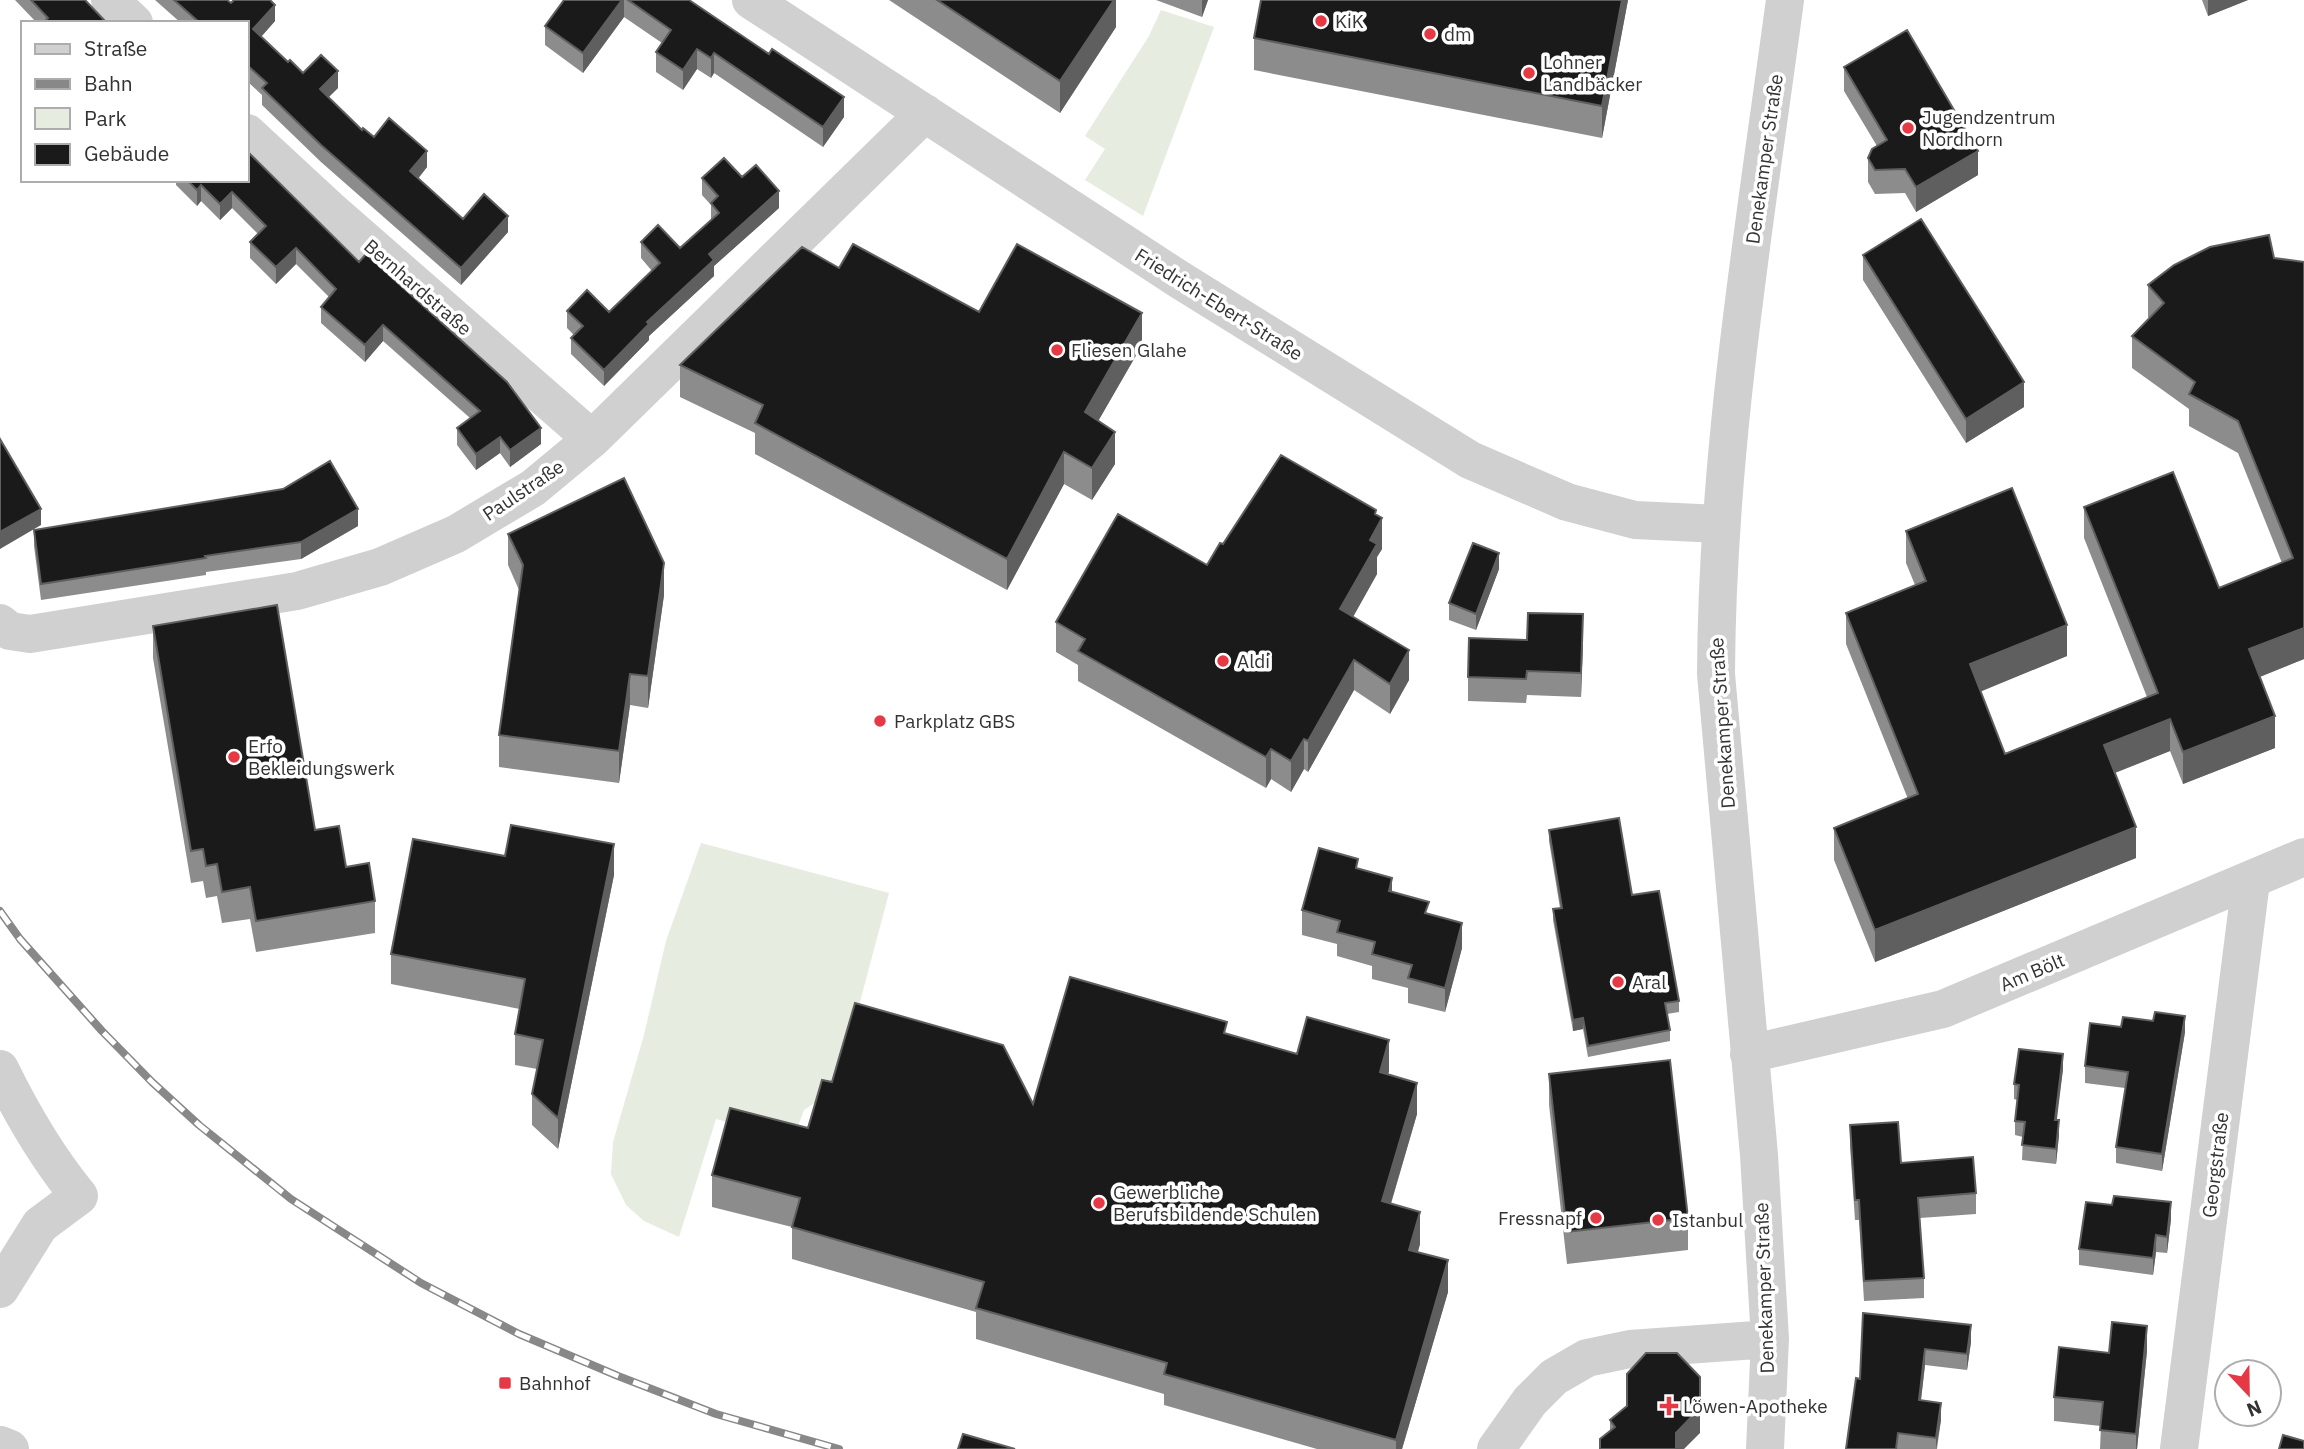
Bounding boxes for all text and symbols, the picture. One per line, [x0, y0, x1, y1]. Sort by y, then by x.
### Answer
place label: KiK [1335, 9, 1364, 33]
marker: KiK [1313, 13, 1329, 29]
legend [21, 21, 248, 182]
place label: dm [1444, 22, 1472, 46]
marker: dm [1422, 26, 1438, 42]
text: Straße [84, 34, 147, 62]
place label: Lohner Landbäcker [1543, 50, 1642, 96]
marker: Lohner Landbäcker [1521, 65, 1537, 81]
text: Bahn [84, 69, 133, 97]
street label: Denekamper Straße [1740, 73, 1788, 245]
text: Park [84, 104, 127, 132]
place label: Jugendzentrum Nordhorn [1922, 105, 2056, 151]
marker: Jugendzentrum Nordhorn [1900, 120, 1916, 136]
text: Gebäude [84, 139, 169, 167]
street label: Bernhardstraße [359, 234, 477, 340]
street label: Friedrich-Ebert-Straße [1131, 243, 1307, 365]
place label: Fliesen Glahe [1071, 338, 1187, 362]
marker: Fliesen Glahe [1049, 342, 1065, 358]
street label: Paulstraße [478, 454, 568, 526]
street label: Denekamper Straße [1704, 637, 1740, 809]
place label: Aldi [1237, 649, 1270, 673]
marker: Aldi [1215, 653, 1231, 669]
place label: Parkplatz GBS [894, 709, 1015, 733]
marker: Parkplatz GBS [872, 713, 888, 729]
place label: Erfo Bekleidungswerk [248, 734, 395, 780]
marker: Erfo Bekleidungswerk [226, 749, 242, 765]
street label: Am Bölt [1996, 948, 2068, 996]
place label: Aral [1632, 970, 1666, 994]
marker: Aral [1610, 974, 1626, 990]
street label: Georgstraße [2197, 1111, 2233, 1219]
place label: Gewerbliche Berufsbildende Schulen [1113, 1180, 1317, 1226]
marker: Gewerbliche Berufsbildende Schulen [1091, 1195, 1107, 1211]
street label: Denekamper Straße [1749, 1202, 1779, 1374]
place label: Fressnapf [1498, 1206, 1582, 1230]
place label: Istanbul [1672, 1208, 1743, 1232]
marker: Fressnapf [1588, 1210, 1604, 1226]
marker: Istanbul [1650, 1212, 1666, 1228]
north arrow [2213, 1358, 2283, 1428]
place label: Bahnhof [519, 1371, 591, 1395]
marker: Bahnhof [497, 1375, 513, 1391]
place label: Löwen-Apotheke [1683, 1394, 1828, 1418]
text: N [2243, 1395, 2265, 1422]
marker: Löwen-Apotheke [1661, 1398, 1677, 1414]

